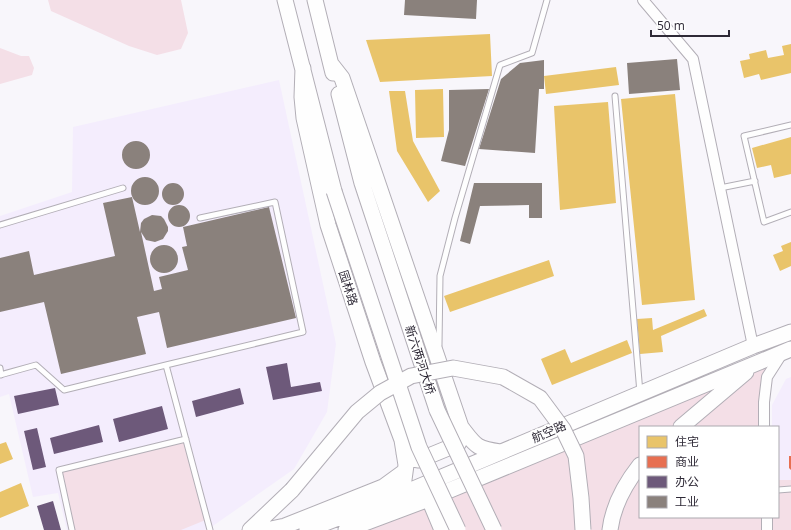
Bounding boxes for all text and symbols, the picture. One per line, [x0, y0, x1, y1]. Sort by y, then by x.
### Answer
scale bar [651, 12, 729, 38]
text: 50 m [657, 17, 685, 34]
street label: 园林路 [335, 268, 362, 308]
street label: 新六两河大桥 [401, 323, 440, 397]
street label: 航空路 [529, 417, 569, 446]
legend [639, 426, 779, 518]
text: 住宅 [675, 433, 699, 450]
text: 商业 [675, 453, 699, 470]
text: 办公 [675, 473, 699, 490]
text: 工业 [675, 493, 699, 510]

